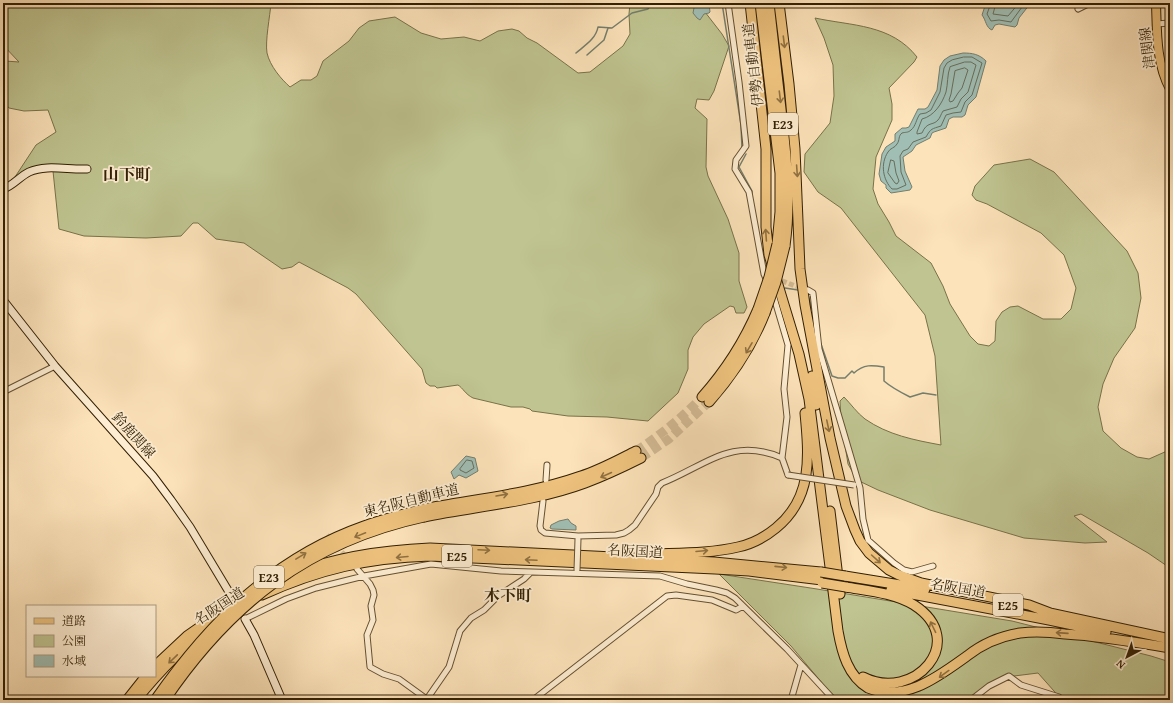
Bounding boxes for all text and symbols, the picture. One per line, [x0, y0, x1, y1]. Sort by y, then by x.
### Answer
street label: 伊勢自動車道 [738, 22, 768, 108]
street label: 津関線 [1135, 26, 1159, 70]
one-way arrow [780, 35, 787, 48]
one-way arrow [776, 90, 784, 103]
road number: E23 [768, 113, 798, 135]
district label: 山下町 [103, 162, 151, 186]
one-way arrow [793, 164, 800, 177]
one-way arrow [763, 229, 770, 242]
one-way arrow [744, 342, 752, 354]
street label: 鈴鹿関線 [108, 408, 160, 462]
one-way arrow [824, 419, 832, 432]
one-way arrow [600, 472, 612, 479]
street label: 東名阪自動車道 [361, 478, 461, 522]
one-way arrow [495, 491, 508, 499]
one-way arrow [354, 532, 366, 540]
street label: 名阪国道 [607, 540, 663, 562]
road number: E25 [442, 545, 472, 567]
one-way arrow [477, 546, 490, 553]
one-way arrow [695, 547, 708, 555]
one-way arrow [295, 551, 307, 559]
one-way arrow [396, 554, 409, 561]
one-way arrow [871, 554, 881, 564]
one-way arrow [525, 556, 538, 563]
one-way arrow [774, 564, 787, 571]
road number: E23 [254, 566, 284, 588]
street label: 名阪国道 [929, 573, 987, 603]
street label: 名阪国道 [190, 582, 248, 630]
district label: 木下町 [484, 583, 532, 607]
road number: E25 [993, 594, 1023, 616]
legend [26, 605, 156, 677]
text: 道路 [62, 612, 86, 629]
one-way arrow [929, 621, 936, 633]
one-way arrow [1056, 630, 1069, 637]
text: 公園 [62, 632, 86, 649]
north arrow [1107, 637, 1147, 677]
text: 水域 [62, 652, 86, 669]
one-way arrow [168, 654, 178, 664]
text: N [1112, 656, 1128, 673]
one-way arrow [938, 670, 949, 678]

